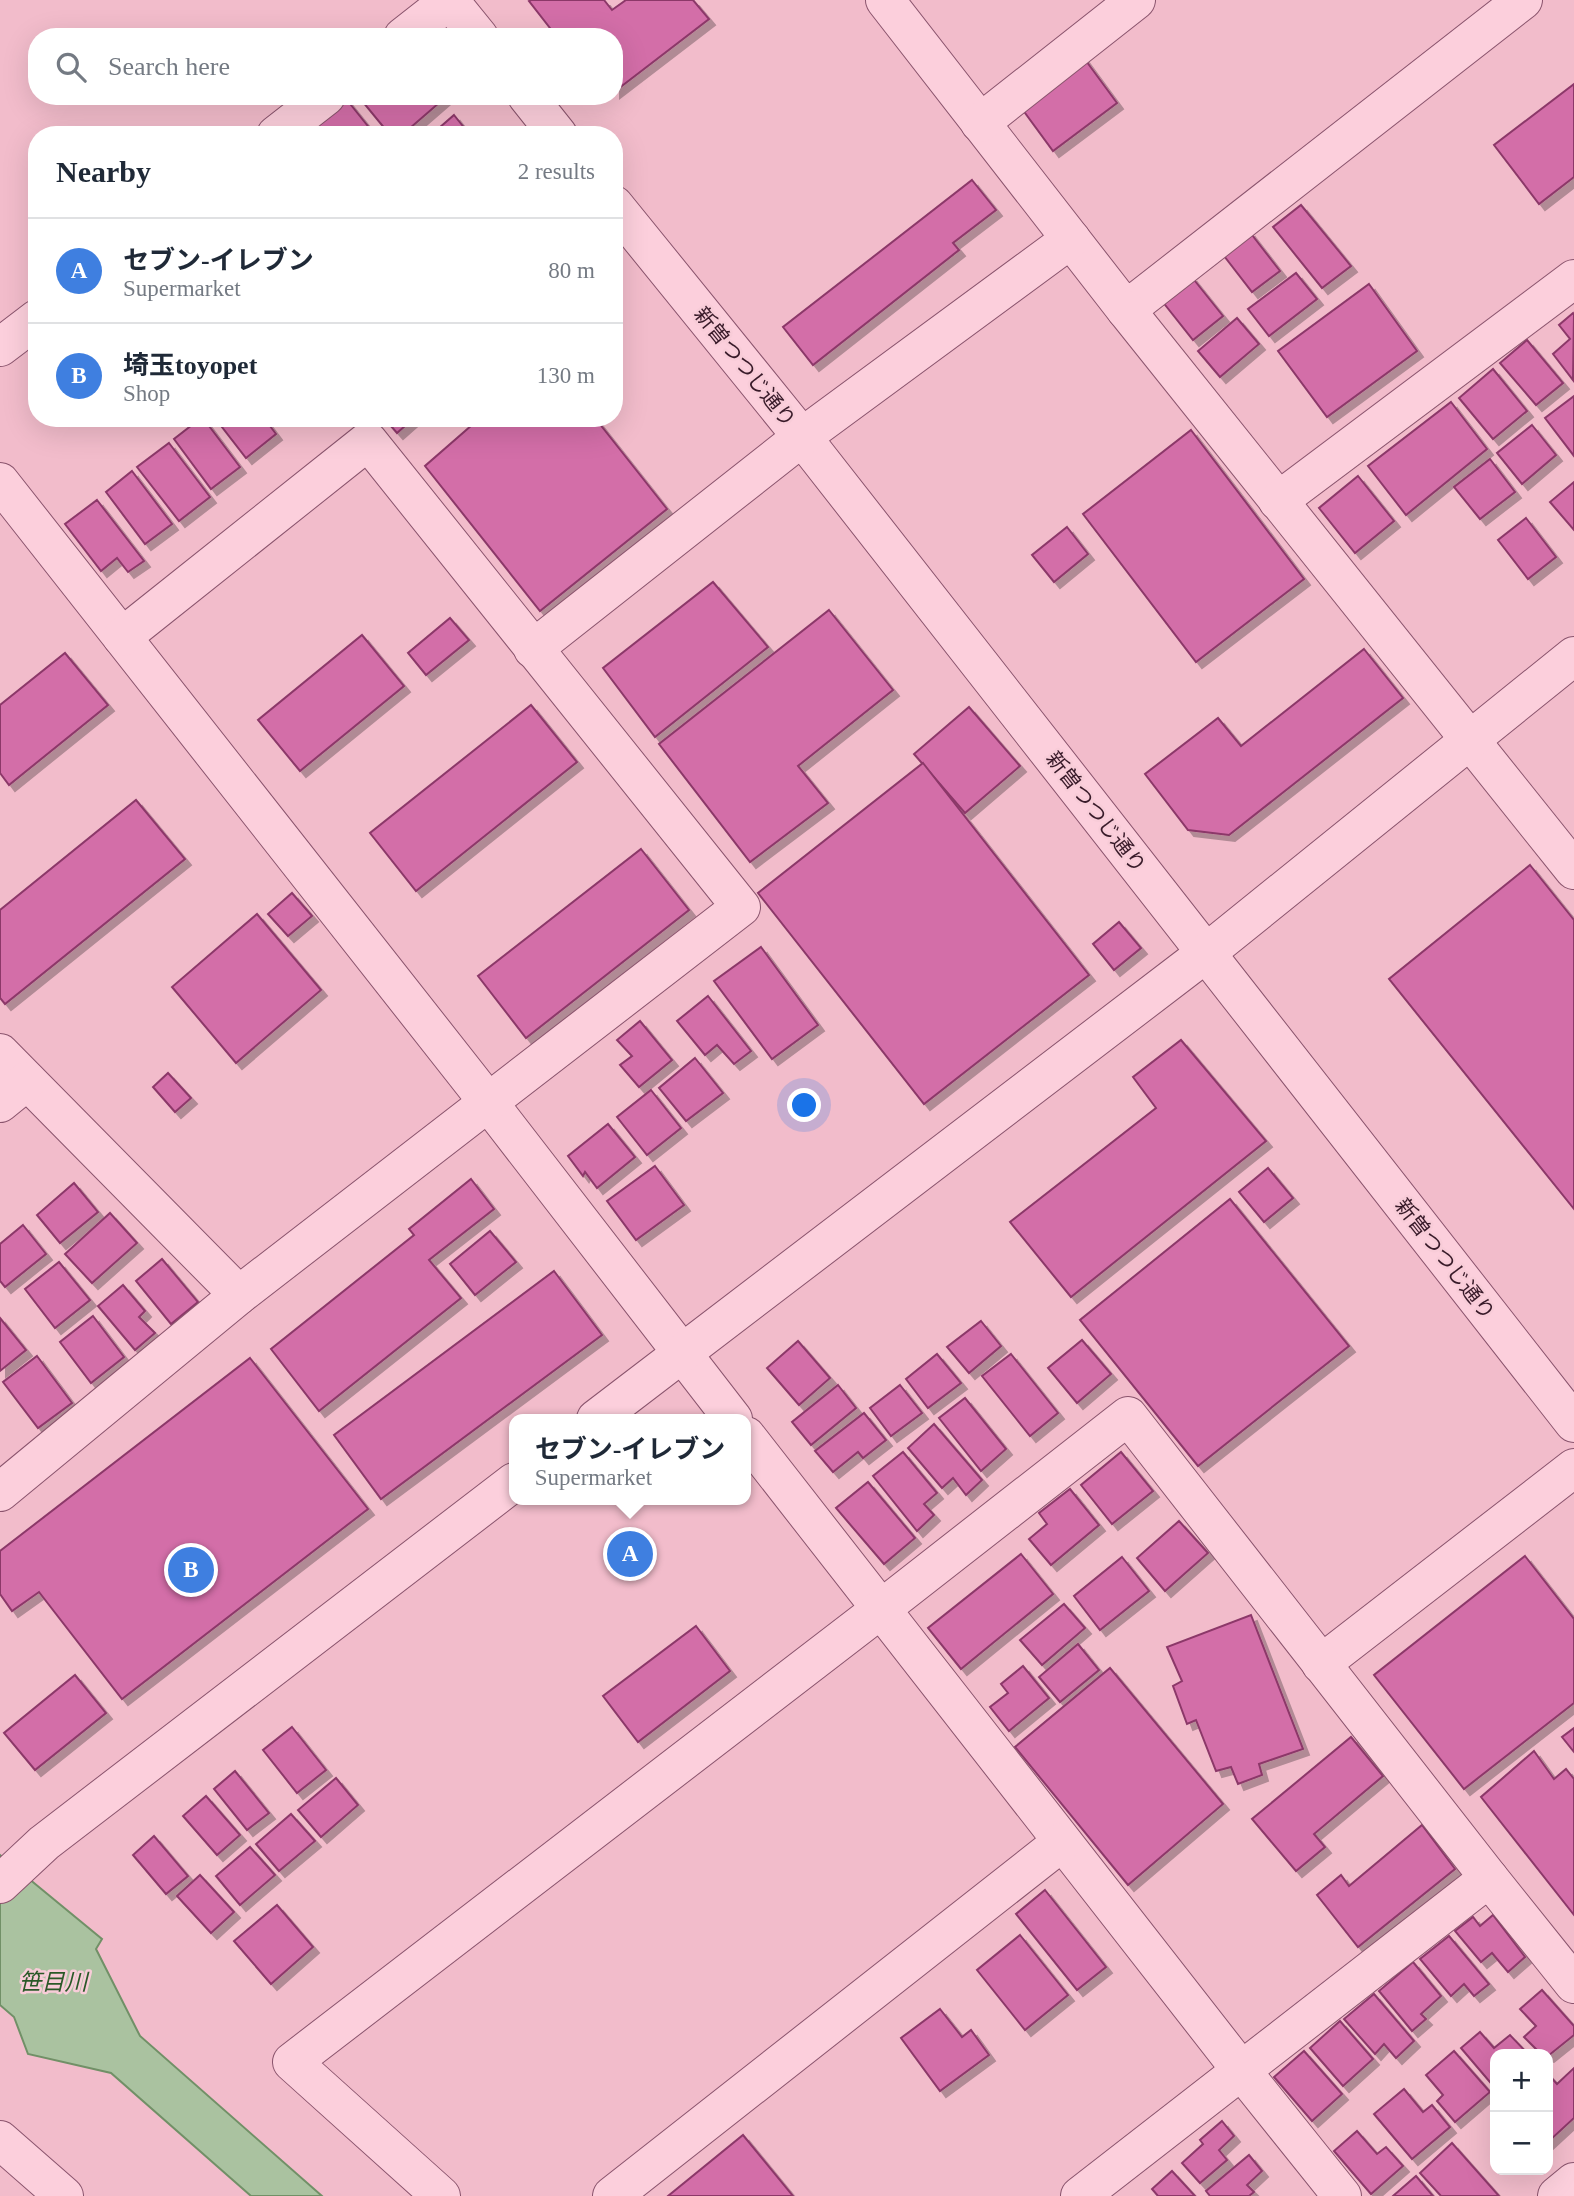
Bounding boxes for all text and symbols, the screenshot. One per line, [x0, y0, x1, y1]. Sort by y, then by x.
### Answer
search box [28, 28, 623, 105]
icon: search [52, 48, 90, 86]
text: Search here [108, 52, 230, 81]
text: Nearby [56, 155, 151, 188]
text: 2 results [518, 159, 595, 184]
text: セブン-イレブン [123, 246, 314, 275]
text: A [71, 258, 87, 283]
text: 80 m [548, 258, 595, 283]
text: Supermarket [123, 276, 241, 301]
street label: 新曽つつじ通り [689, 302, 801, 432]
text: 埼玉toyopet [123, 351, 257, 380]
text: B [71, 363, 87, 388]
text: 130 m [537, 363, 595, 388]
text: Shop [123, 381, 170, 406]
street label: 新曽つつじ通り [1041, 747, 1151, 877]
your location [787, 1088, 821, 1122]
street label: 新曽つつじ通り [1390, 1194, 1500, 1324]
popup [509, 1414, 751, 1505]
text: セブン-イレブン [535, 1435, 725, 1464]
text: Supermarket [535, 1465, 652, 1490]
pin: A [607, 1528, 653, 1580]
pin: B [168, 1544, 214, 1596]
water label: 笹目川 [19, 1970, 91, 1995]
map controls [1490, 2049, 1553, 2175]
button: + [1490, 2049, 1553, 2112]
button: − [1490, 2112, 1553, 2175]

